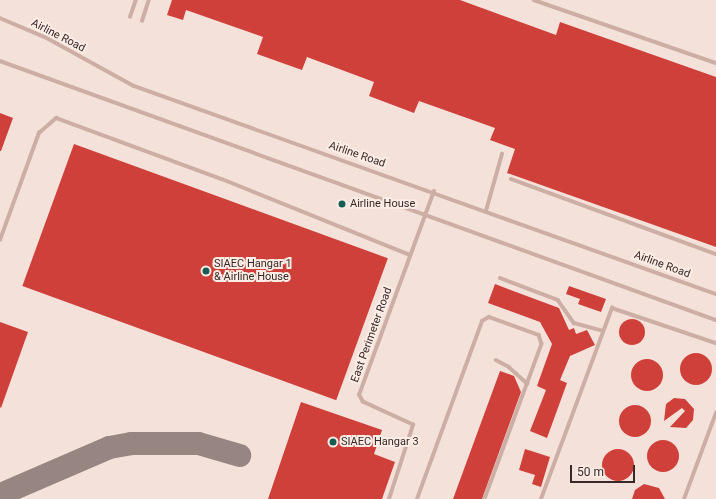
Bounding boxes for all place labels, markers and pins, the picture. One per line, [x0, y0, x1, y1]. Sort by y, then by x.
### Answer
place label: Airline House [350, 197, 415, 211]
marker: Airline House [337, 199, 347, 209]
place label: SIAEC Hangar 1 & Airline House [214, 258, 292, 284]
marker: SIAEC Hangar 1 & Airline House [201, 266, 211, 276]
place label: SIAEC Hangar 3 [341, 435, 419, 449]
marker: SIAEC Hangar 3 [328, 437, 338, 447]

